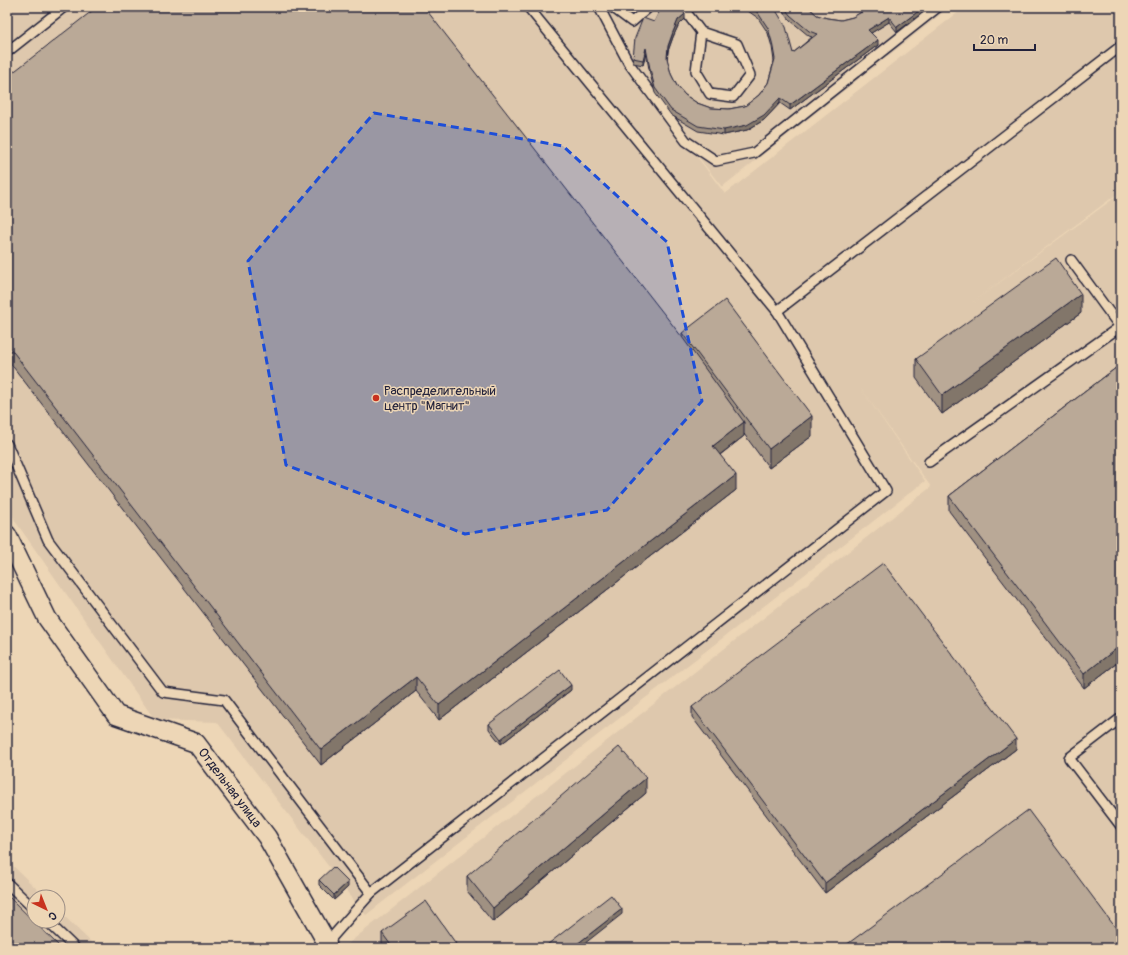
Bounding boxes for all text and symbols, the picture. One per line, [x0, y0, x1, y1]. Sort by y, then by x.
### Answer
scale bar [974, 26, 1035, 52]
text: 20 m [980, 33, 1009, 48]
place label: Распределительный центр "Магнит" [384, 383, 496, 414]
marker: Распределительный центр "Магнит" [371, 393, 381, 403]
street label: Отдельная улица [195, 745, 265, 831]
north arrow [26, 889, 66, 929]
text: С [45, 909, 59, 923]

